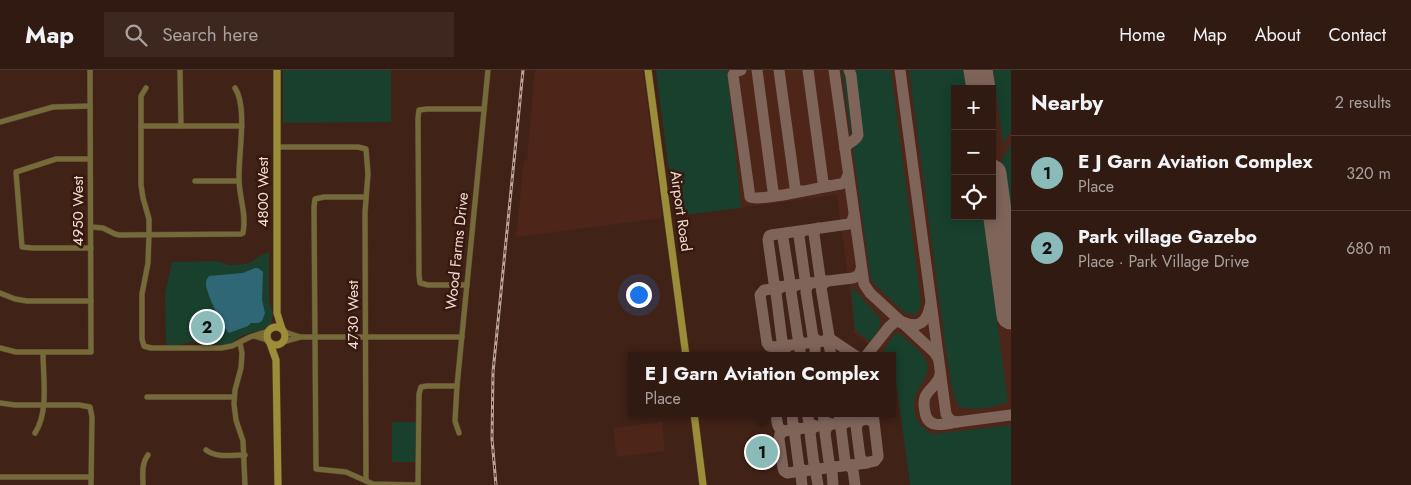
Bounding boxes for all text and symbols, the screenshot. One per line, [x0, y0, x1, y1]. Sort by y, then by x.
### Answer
search box [104, 12, 454, 57]
text: Map [25, 17, 74, 52]
icon: search [122, 21, 150, 49]
text: Search here [162, 21, 258, 48]
text: Home [1119, 22, 1165, 48]
text: Map [1193, 22, 1227, 48]
text: About [1255, 22, 1300, 48]
text: Contact [1328, 22, 1386, 48]
map controls [951, 85, 996, 220]
button: + [951, 85, 996, 130]
text: Nearby [1031, 88, 1103, 118]
text: 2 results [1335, 91, 1391, 114]
button: − [951, 130, 996, 175]
text: E J Garn Aviation Complex [1078, 148, 1313, 175]
street label: 4800 West [252, 156, 274, 227]
text: 1 [1043, 162, 1051, 185]
text: 320 m [1346, 162, 1391, 185]
street label: Airport Road [664, 169, 698, 253]
street label: 4950 West [67, 175, 89, 246]
button: locate [951, 175, 996, 220]
text: Place [1078, 175, 1114, 198]
street label: Wood Farms Drive [440, 191, 474, 311]
text: Park village Gazebo [1078, 223, 1257, 250]
text: 2 [1042, 237, 1052, 260]
text: 680 m [1346, 237, 1391, 260]
text: Place · Park Village Drive [1078, 250, 1249, 273]
street label: 4730 West [342, 280, 364, 350]
your location [626, 282, 652, 308]
pin: 2 [191, 308, 223, 346]
popup [628, 352, 896, 417]
text: E J Garn Aviation Complex [645, 360, 879, 387]
text: Place [645, 387, 681, 410]
pin: 1 [746, 433, 778, 471]

